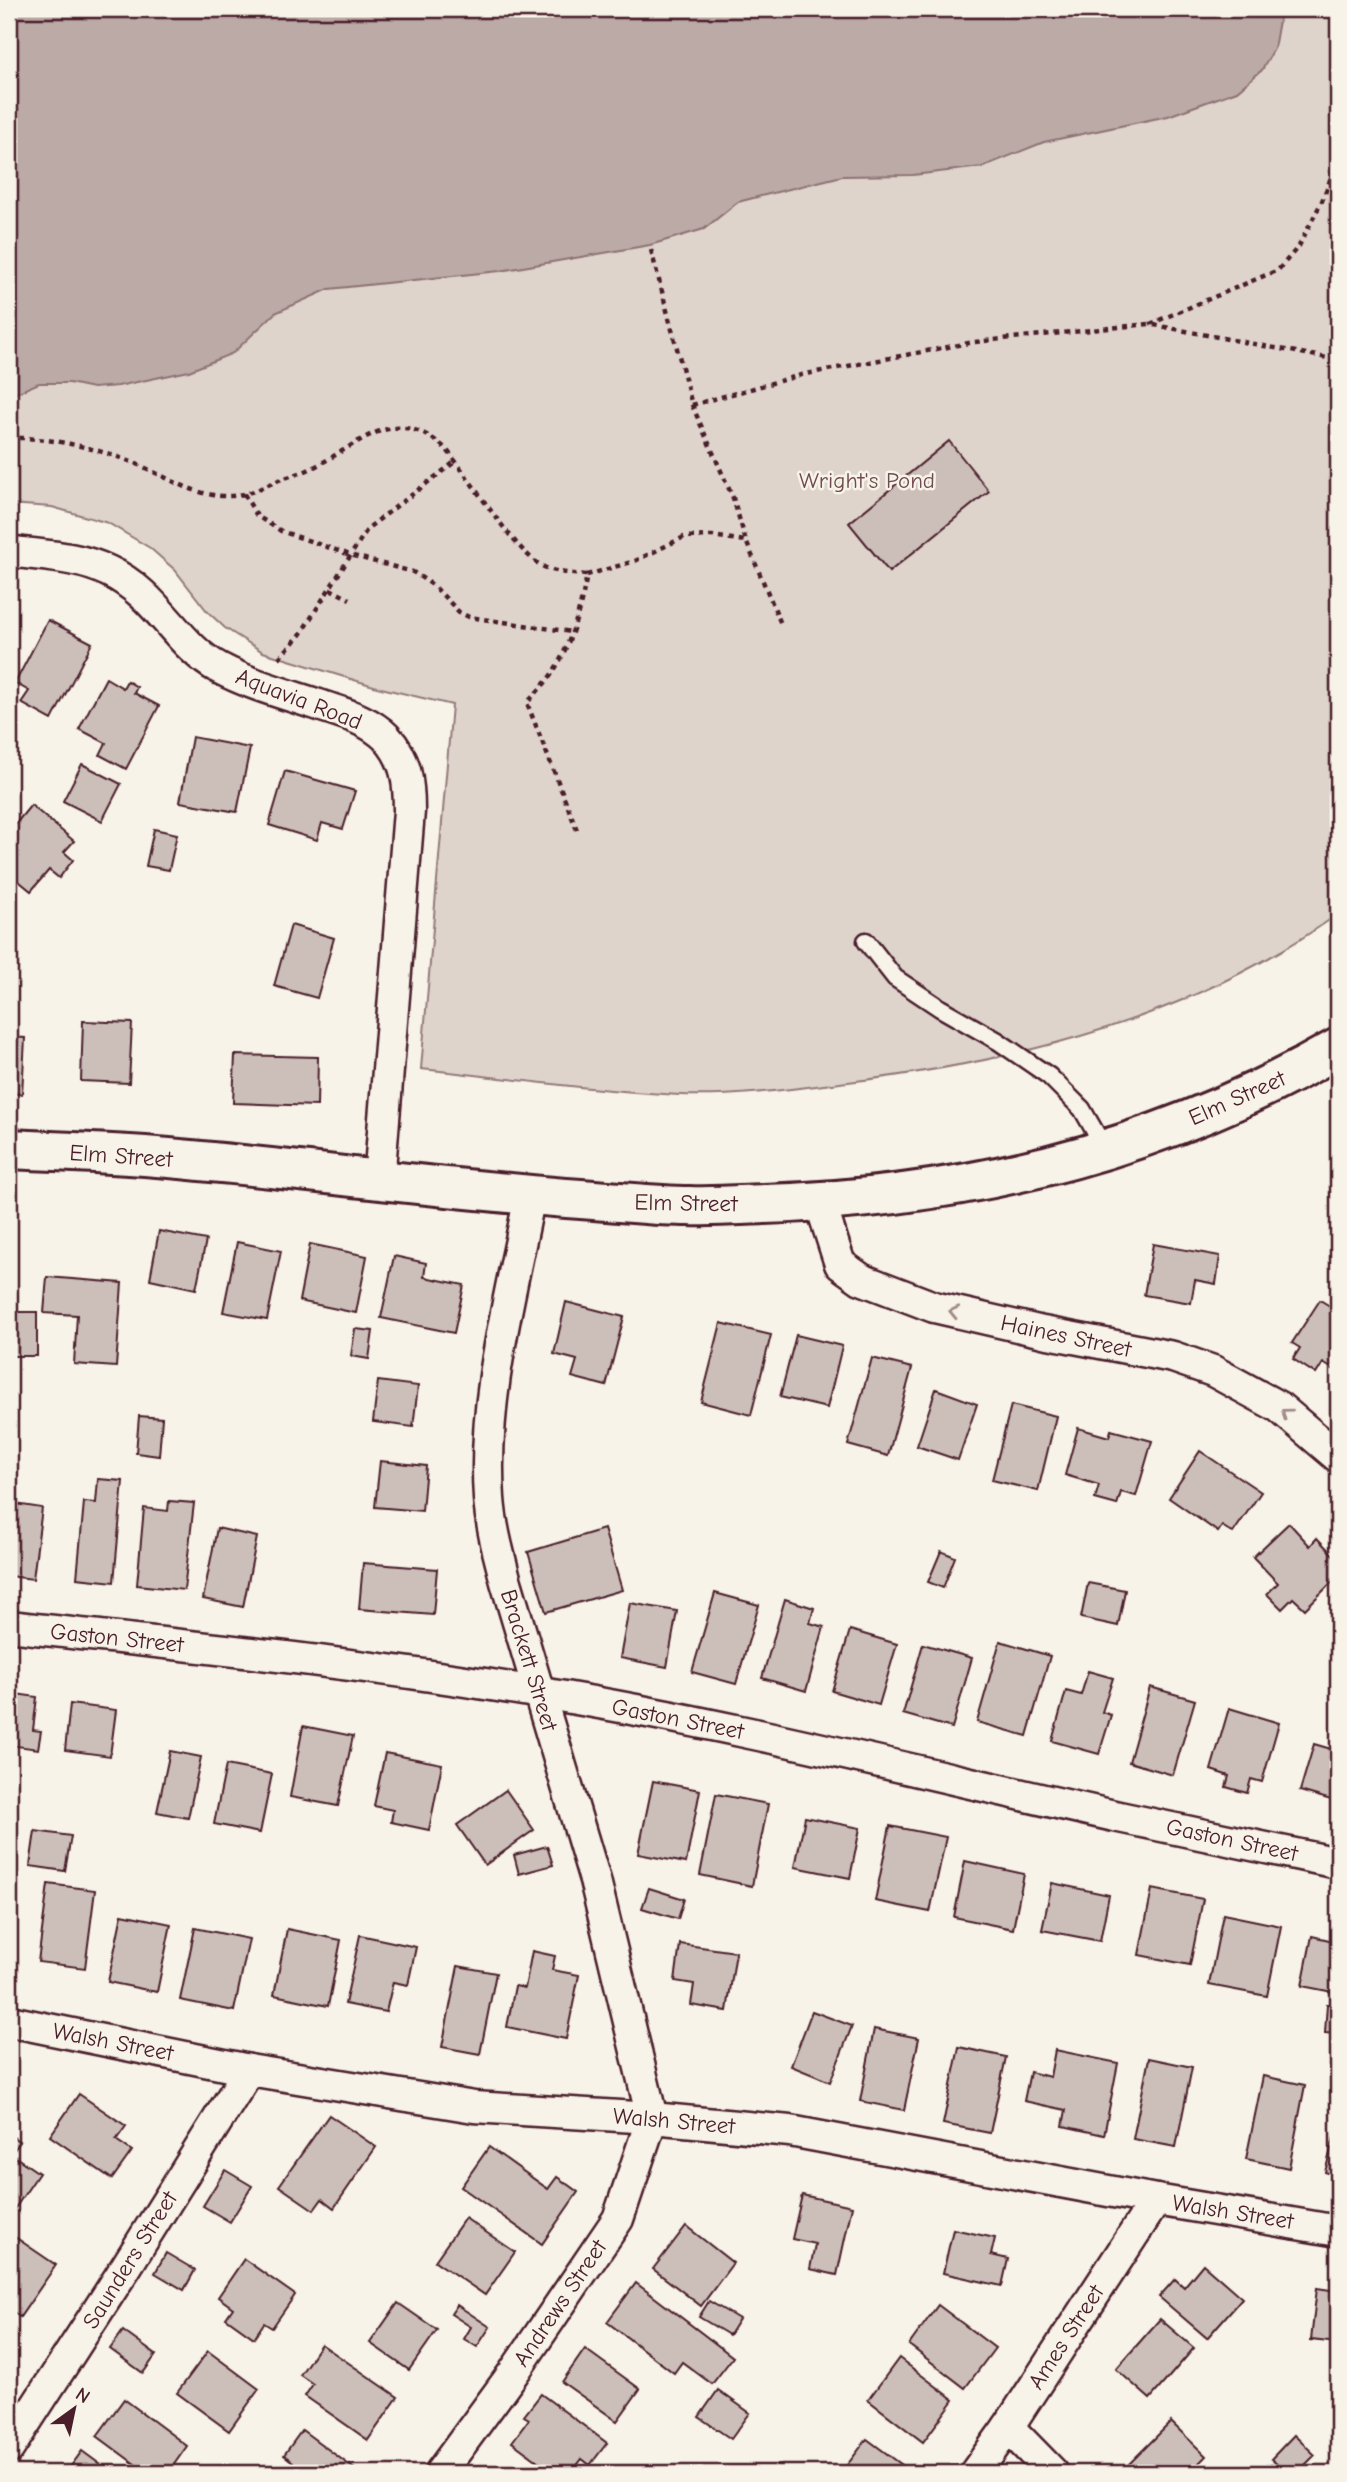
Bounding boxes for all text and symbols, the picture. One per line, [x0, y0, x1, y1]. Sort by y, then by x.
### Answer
park label: Wright's Pond [799, 467, 935, 494]
street label: Aquavia Road [232, 663, 366, 735]
street label: Elm Street [1184, 1064, 1291, 1131]
street label: Elm Street [69, 1139, 175, 1173]
street label: Elm Street [634, 1189, 739, 1217]
one-way arrow [948, 1305, 960, 1320]
street label: Haines Street [998, 1309, 1135, 1363]
one-way arrow [1281, 1409, 1294, 1421]
street label: Brackett Street [495, 1586, 564, 1735]
street label: Gaston Street [49, 1618, 186, 1659]
street label: Gaston Street [610, 1693, 748, 1745]
street label: Gaston Street [1164, 1813, 1302, 1867]
street label: Walsh Street [50, 2017, 177, 2067]
street label: Walsh Street [612, 2102, 738, 2140]
street label: Saunders Street [77, 2185, 184, 2334]
street label: Walsh Street [1170, 2189, 1297, 2235]
street label: Andrews Street [508, 2233, 613, 2372]
street label: Ames Street [1022, 2279, 1110, 2394]
north arrow [38, 2374, 108, 2444]
text: N [72, 2383, 94, 2408]

